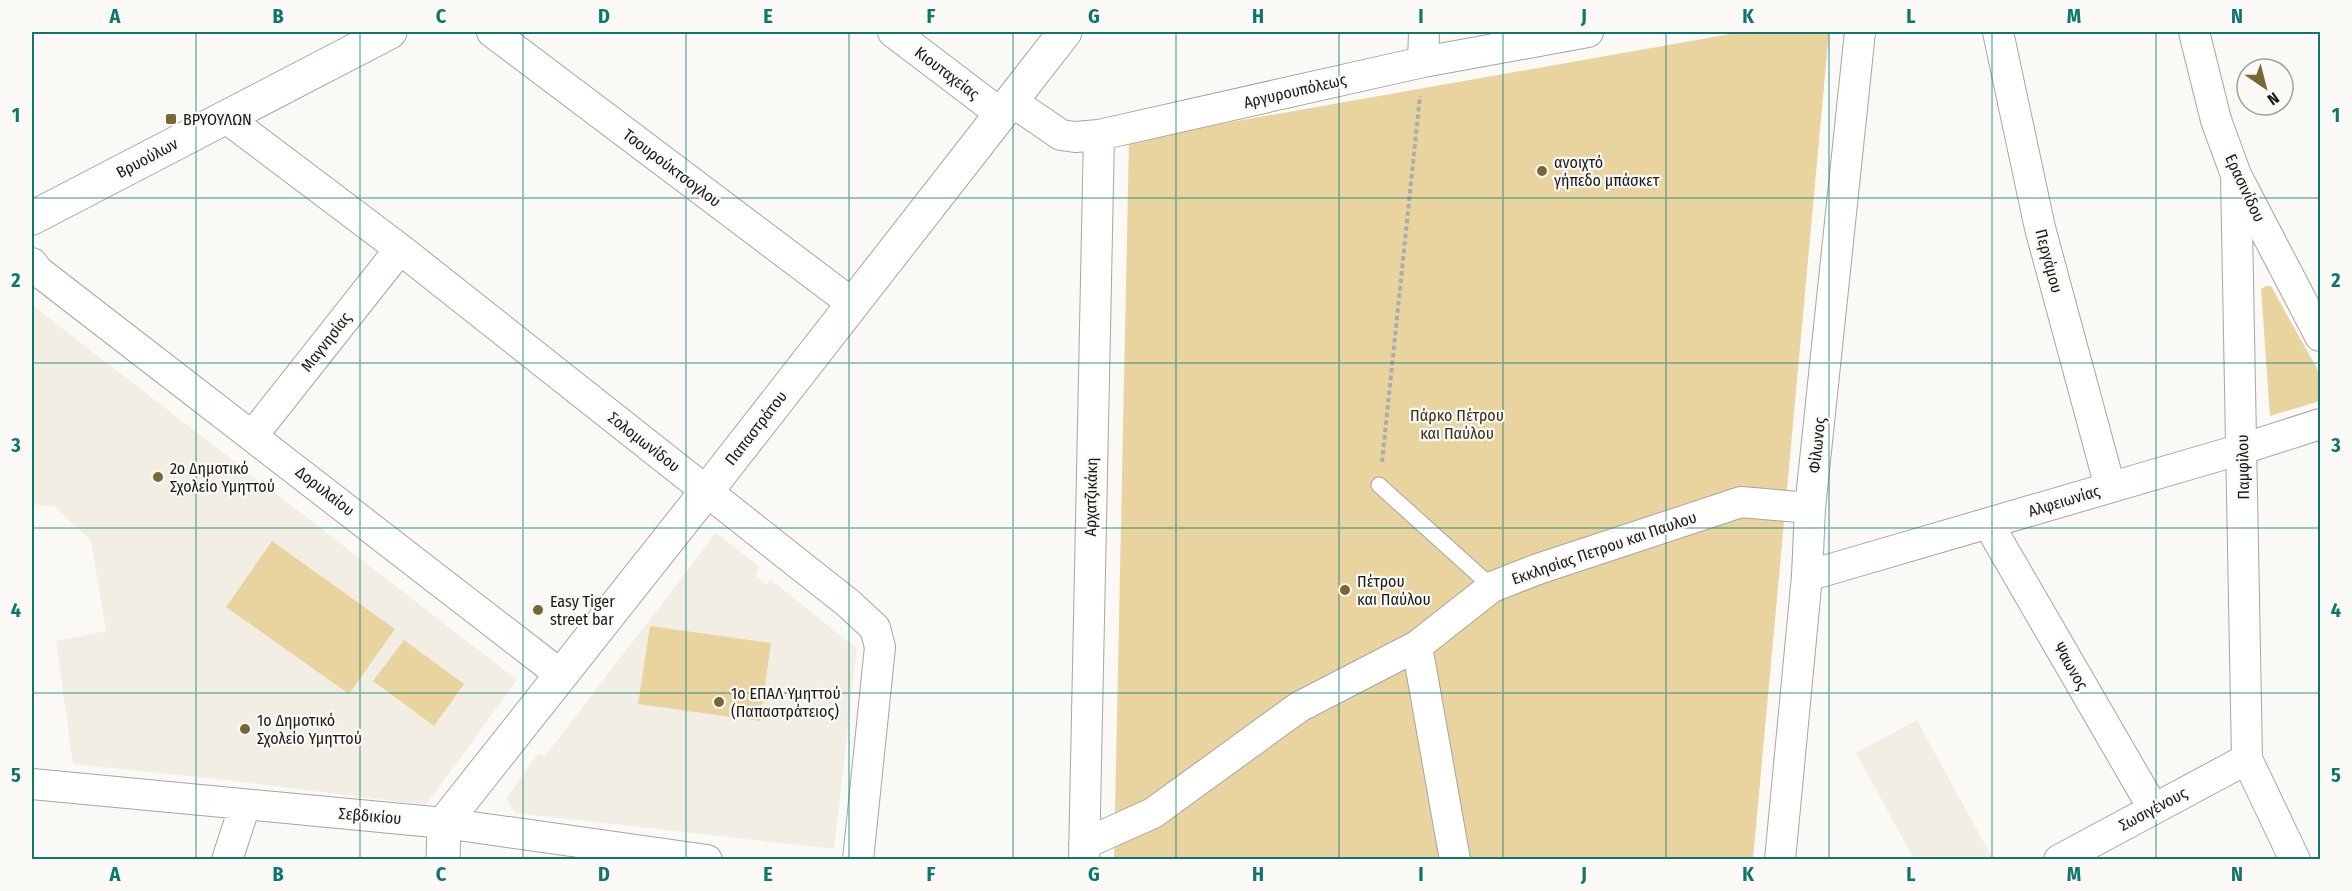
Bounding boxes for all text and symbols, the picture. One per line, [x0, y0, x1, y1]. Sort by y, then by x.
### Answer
text: A [109, 4, 122, 28]
text: B [272, 4, 284, 28]
text: C [436, 4, 447, 28]
text: D [598, 4, 610, 28]
text: E [763, 4, 773, 28]
text: F [927, 4, 936, 28]
text: G [1088, 4, 1100, 28]
text: H [1252, 4, 1264, 28]
text: I [1418, 4, 1424, 28]
text: J [1580, 4, 1587, 28]
text: K [1742, 4, 1754, 28]
text: L [1906, 4, 1916, 28]
text: M [2067, 4, 2081, 28]
text: N [2231, 4, 2243, 28]
street label: Κιουταχείας [911, 43, 983, 104]
north arrow [2235, 57, 2295, 117]
street label: Αργυρουπόλεως [1242, 70, 1348, 112]
text: N [2264, 88, 2283, 109]
text: 1 [12, 103, 20, 127]
text: 1 [2332, 103, 2340, 127]
place label: ΒΡΥΟΥΛΩΝ [183, 110, 252, 129]
marker: ΒΡΥΟΥΛΩΝ [164, 112, 178, 126]
street label: Τσουρούκτσογλου [619, 125, 725, 211]
street label: Βρυούλων [113, 134, 181, 182]
street label: Ερασινίδου [2221, 151, 2269, 225]
place label: ανοιχτό γήπεδο μπάσκετ [1553, 153, 1660, 190]
marker: ανοιχτό γήπεδο μπάσκετ [1535, 164, 1549, 178]
street label: Περγάμου [2031, 227, 2067, 295]
text: 2 [10, 268, 21, 292]
text: 2 [2330, 268, 2341, 292]
street label: Μαγνησίας [297, 308, 355, 375]
street label: Παπαστράτου [721, 387, 791, 469]
park label: Πάρκο Πέτρου και Παύλου [1410, 406, 1504, 443]
street label: Σολομωνίδου [604, 408, 684, 476]
street label: Φίλωνος [1805, 416, 1829, 474]
text: 3 [10, 433, 21, 457]
text: 3 [2330, 433, 2341, 457]
street label: Παμφίλου [2233, 434, 2253, 500]
street label: Αρχατζικάκη [1081, 457, 1101, 537]
place label: 2ο Δημοτικό Σχολείο Υμηττού [170, 459, 275, 496]
street label: Δορυλαίου [292, 462, 358, 520]
marker: 2ο Δημοτικό Σχολείο Υμηττού [151, 470, 165, 484]
street label: Αλφειωνίας [2026, 481, 2102, 521]
street label: Εκκλησίας Πετρου και Παυλου [1509, 507, 1699, 589]
place label: Πέτρου και Παύλου [1357, 572, 1431, 609]
marker: Πέτρου και Παύλου [1338, 583, 1352, 597]
place label: Easy Tiger street bar [550, 592, 615, 629]
text: 4 [11, 598, 21, 622]
text: 4 [2331, 598, 2341, 622]
marker: Easy Tiger street bar [531, 603, 545, 617]
street label: Ψαωνος [2050, 639, 2092, 693]
place label: 1ο ΕΠΑΛ Υμηττού (Παπαστράτειος) [731, 684, 841, 721]
marker: 1ο ΕΠΑΛ Υμηττού (Παπαστράτειος) [712, 695, 726, 709]
place label: 1ο Δημοτικό Σχολείο Υμηττού [257, 711, 362, 748]
marker: 1ο Δημοτικό Σχολείο Υμηττού [238, 722, 252, 736]
text: 5 [11, 763, 21, 787]
text: 5 [2331, 763, 2341, 787]
street label: Σωσιγένους [2116, 783, 2191, 835]
street label: Σεβδικίου [338, 804, 402, 828]
text: A [109, 862, 122, 886]
text: B [272, 862, 284, 886]
text: C [436, 862, 447, 886]
text: D [598, 862, 610, 886]
text: E [763, 862, 773, 886]
text: F [927, 862, 936, 886]
text: G [1088, 862, 1100, 886]
text: H [1252, 862, 1264, 886]
text: I [1418, 862, 1424, 886]
text: J [1580, 862, 1587, 886]
text: K [1742, 862, 1754, 886]
text: L [1906, 862, 1916, 886]
text: M [2067, 862, 2081, 886]
text: N [2231, 862, 2243, 886]

